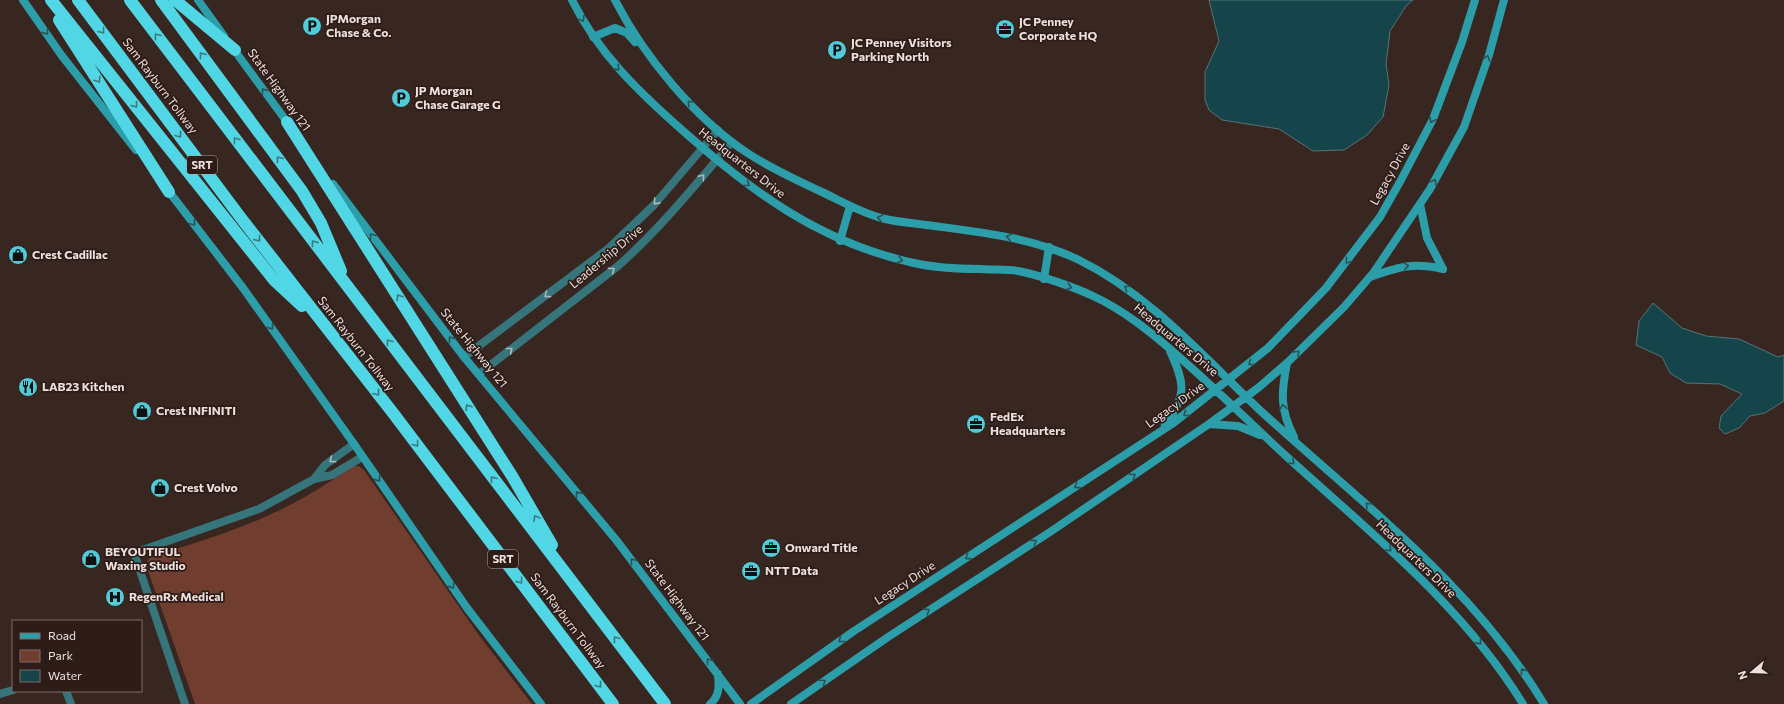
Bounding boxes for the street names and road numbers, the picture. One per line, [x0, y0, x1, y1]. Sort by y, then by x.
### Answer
street label: Sam Rayburn Tollway [120, 35, 201, 136]
street label: State Highway 121 [245, 46, 314, 133]
street label: Headquarters Drive [697, 124, 789, 200]
street label: Legacy Drive [1366, 140, 1412, 207]
road number: SRT [187, 156, 217, 174]
street label: Leadership Drive [566, 222, 645, 291]
street label: Sam Rayburn Tollway [316, 293, 398, 393]
street label: Headquarters Drive [1132, 300, 1222, 379]
street label: State Highway 121 [439, 305, 511, 390]
street label: Legacy Drive [1142, 378, 1207, 430]
street label: Headquarters Drive [1374, 516, 1460, 600]
road number: SRT [488, 550, 518, 568]
street label: State Highway 121 [643, 556, 713, 643]
street label: Legacy Drive [872, 557, 937, 607]
street label: Sam Rayburn Tollway [528, 570, 609, 671]

